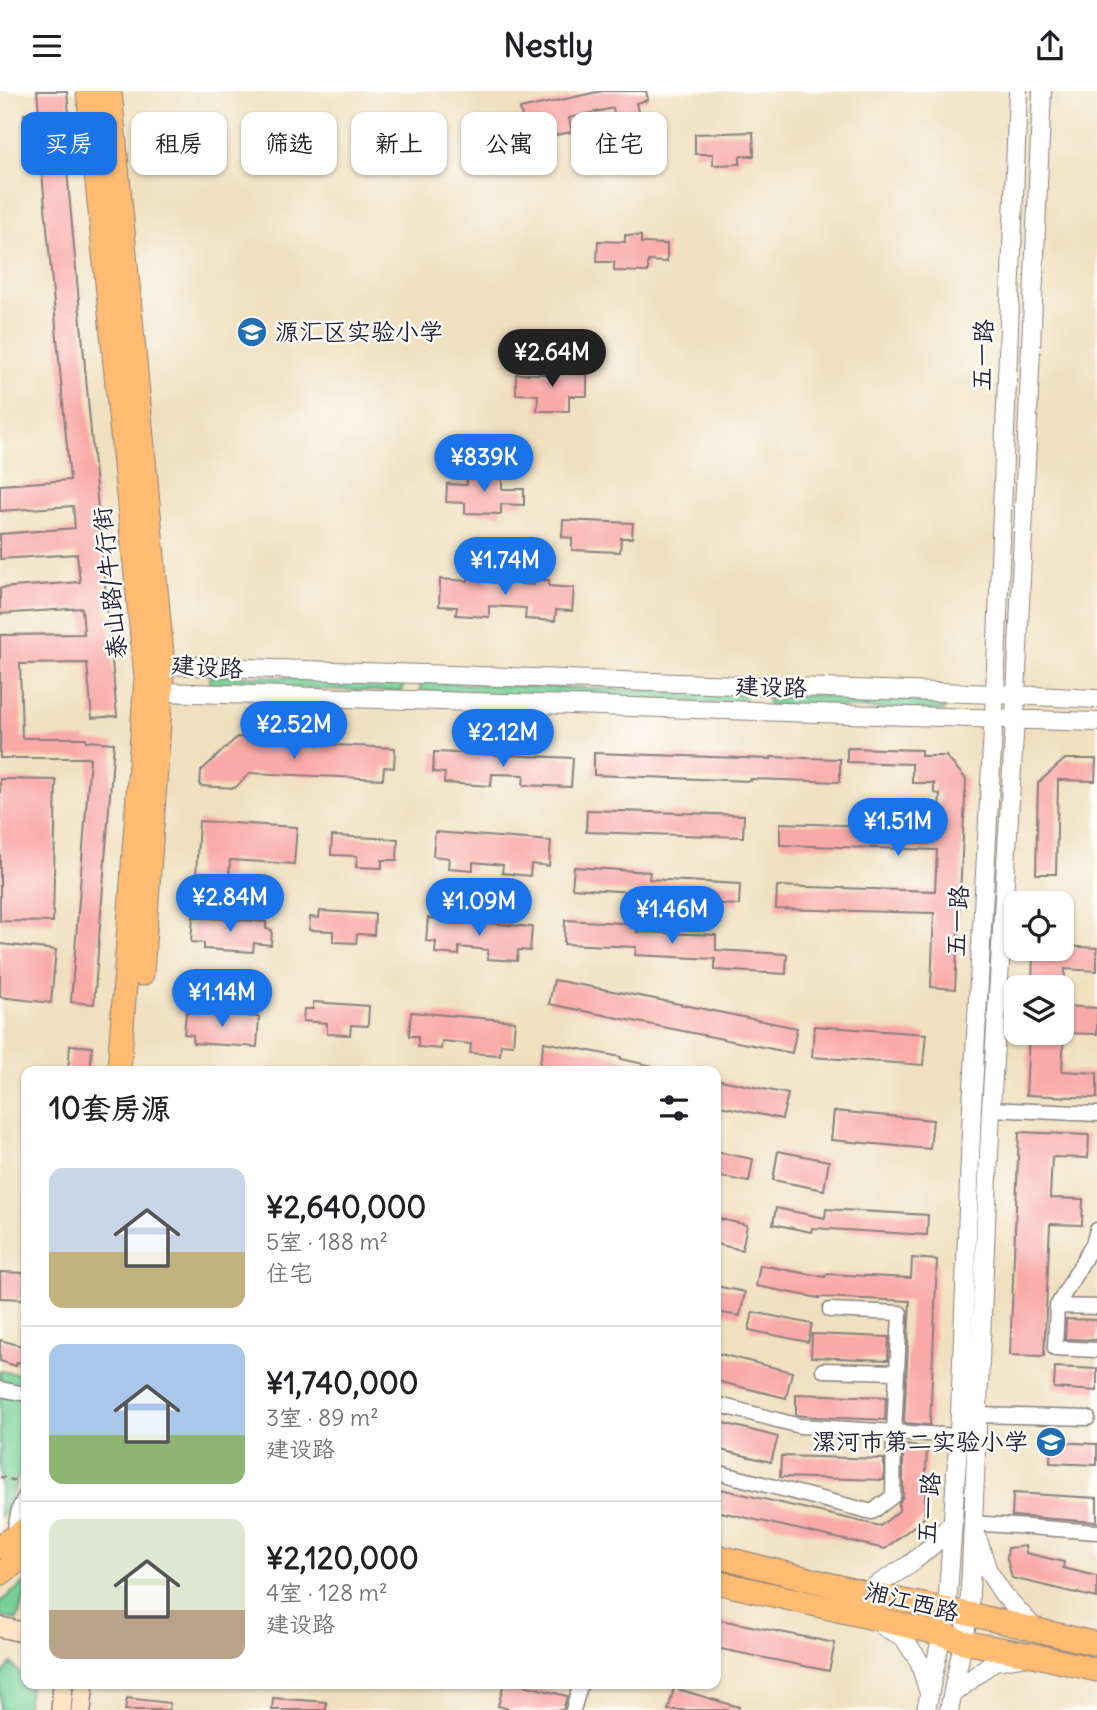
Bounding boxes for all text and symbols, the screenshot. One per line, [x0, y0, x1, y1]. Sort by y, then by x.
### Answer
text: Nestly [504, 25, 593, 66]
icon: menu [28, 27, 66, 65]
icon: share [1031, 27, 1069, 65]
chip: 买房 [21, 112, 117, 175]
chip: 租房 [131, 112, 227, 175]
chip: 筛选 [241, 112, 337, 175]
chip: 新上 [351, 112, 447, 175]
chip: 公寓 [461, 112, 557, 175]
chip: 住宅 [571, 112, 667, 175]
school or university icon: 源汇区实验小学 [235, 315, 269, 349]
place label: 源汇区实验小学 [275, 316, 443, 346]
street label: 五一路 [966, 318, 998, 391]
pin: ¥2.64M [495, 329, 609, 389]
text: ¥2.64M [514, 337, 590, 366]
pin: ¥839K [435, 435, 533, 494]
text: ¥839K [450, 442, 518, 471]
street label: 泰山路/牛行街 [86, 506, 132, 661]
pin: ¥1.74M [448, 538, 562, 597]
text: ¥1.74M [470, 545, 540, 574]
street label: 建设路 [170, 649, 244, 683]
street label: 建设路 [735, 670, 808, 702]
pin: ¥2.52M [237, 701, 351, 761]
text: ¥2.52M [256, 709, 332, 738]
pin: ¥2.12M [446, 709, 560, 769]
text: ¥2.12M [468, 717, 538, 746]
pin: ¥1.51M [841, 799, 955, 858]
text: ¥1.51M [864, 806, 932, 835]
pin: ¥2.84M [173, 875, 287, 934]
pin: ¥1.09M [422, 879, 536, 938]
text: ¥2.84M [192, 882, 268, 911]
street label: 五一路 [940, 884, 974, 958]
text: ¥1.09M [442, 886, 516, 915]
pin: ¥1.46M [615, 887, 729, 946]
map controls [1004, 891, 1074, 1045]
button: locate [1004, 891, 1074, 961]
text: ¥1.46M [636, 894, 708, 923]
pin: ¥1.14M [165, 969, 279, 1029]
button: layers [1004, 975, 1074, 1045]
text: ¥1.14M [188, 977, 256, 1006]
text: 10套房源 [49, 1089, 171, 1127]
icon: filters [655, 1089, 693, 1127]
text: ¥2,640,000 [266, 1188, 426, 1226]
icon: home [105, 1196, 189, 1280]
text: 5室 · 188 m² [266, 1227, 388, 1256]
text: 住宅 [266, 1258, 312, 1287]
text: ¥1,740,000 [266, 1364, 418, 1402]
icon: home [105, 1372, 189, 1456]
text: 3室 · 89 m² [266, 1403, 379, 1432]
school or university icon: 漯河市第二实验小学 [1034, 1425, 1068, 1459]
place label: 漯河市第二实验小学 [812, 1426, 1028, 1456]
text: 建设路 [266, 1434, 335, 1463]
street label: 五一路 [911, 1471, 945, 1545]
text: ¥2,120,000 [266, 1539, 419, 1577]
icon: home [105, 1547, 189, 1631]
street label: 湘江西路 [862, 1575, 962, 1627]
text: 4室 · 128 m² [266, 1578, 388, 1607]
text: 建设路 [266, 1609, 335, 1638]

